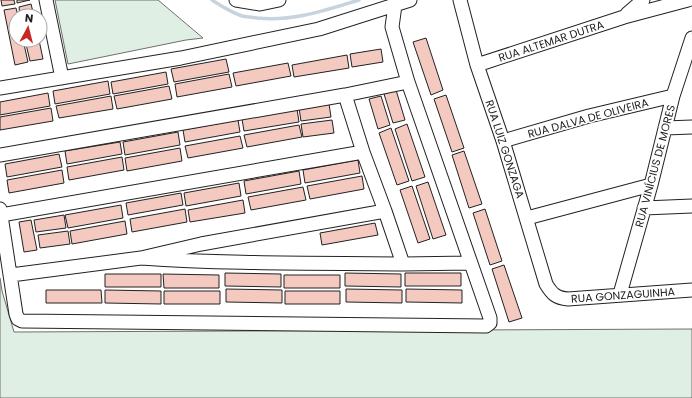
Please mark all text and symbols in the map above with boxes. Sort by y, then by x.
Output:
north arrow [8,8,48,48]
text: N [24,10,34,27]
street label: RUA ALTEMAR DUTRA [496,16,606,66]
street label: RUA DALVA DE OLIVEIRA [526,94,651,142]
street label: RUA LUIZ GONZAGA [482,98,529,201]
street label: RUA VINÍCIUS DE MORES [631,103,679,229]
street label: RUA GONZAGUINHA [570,283,676,307]

